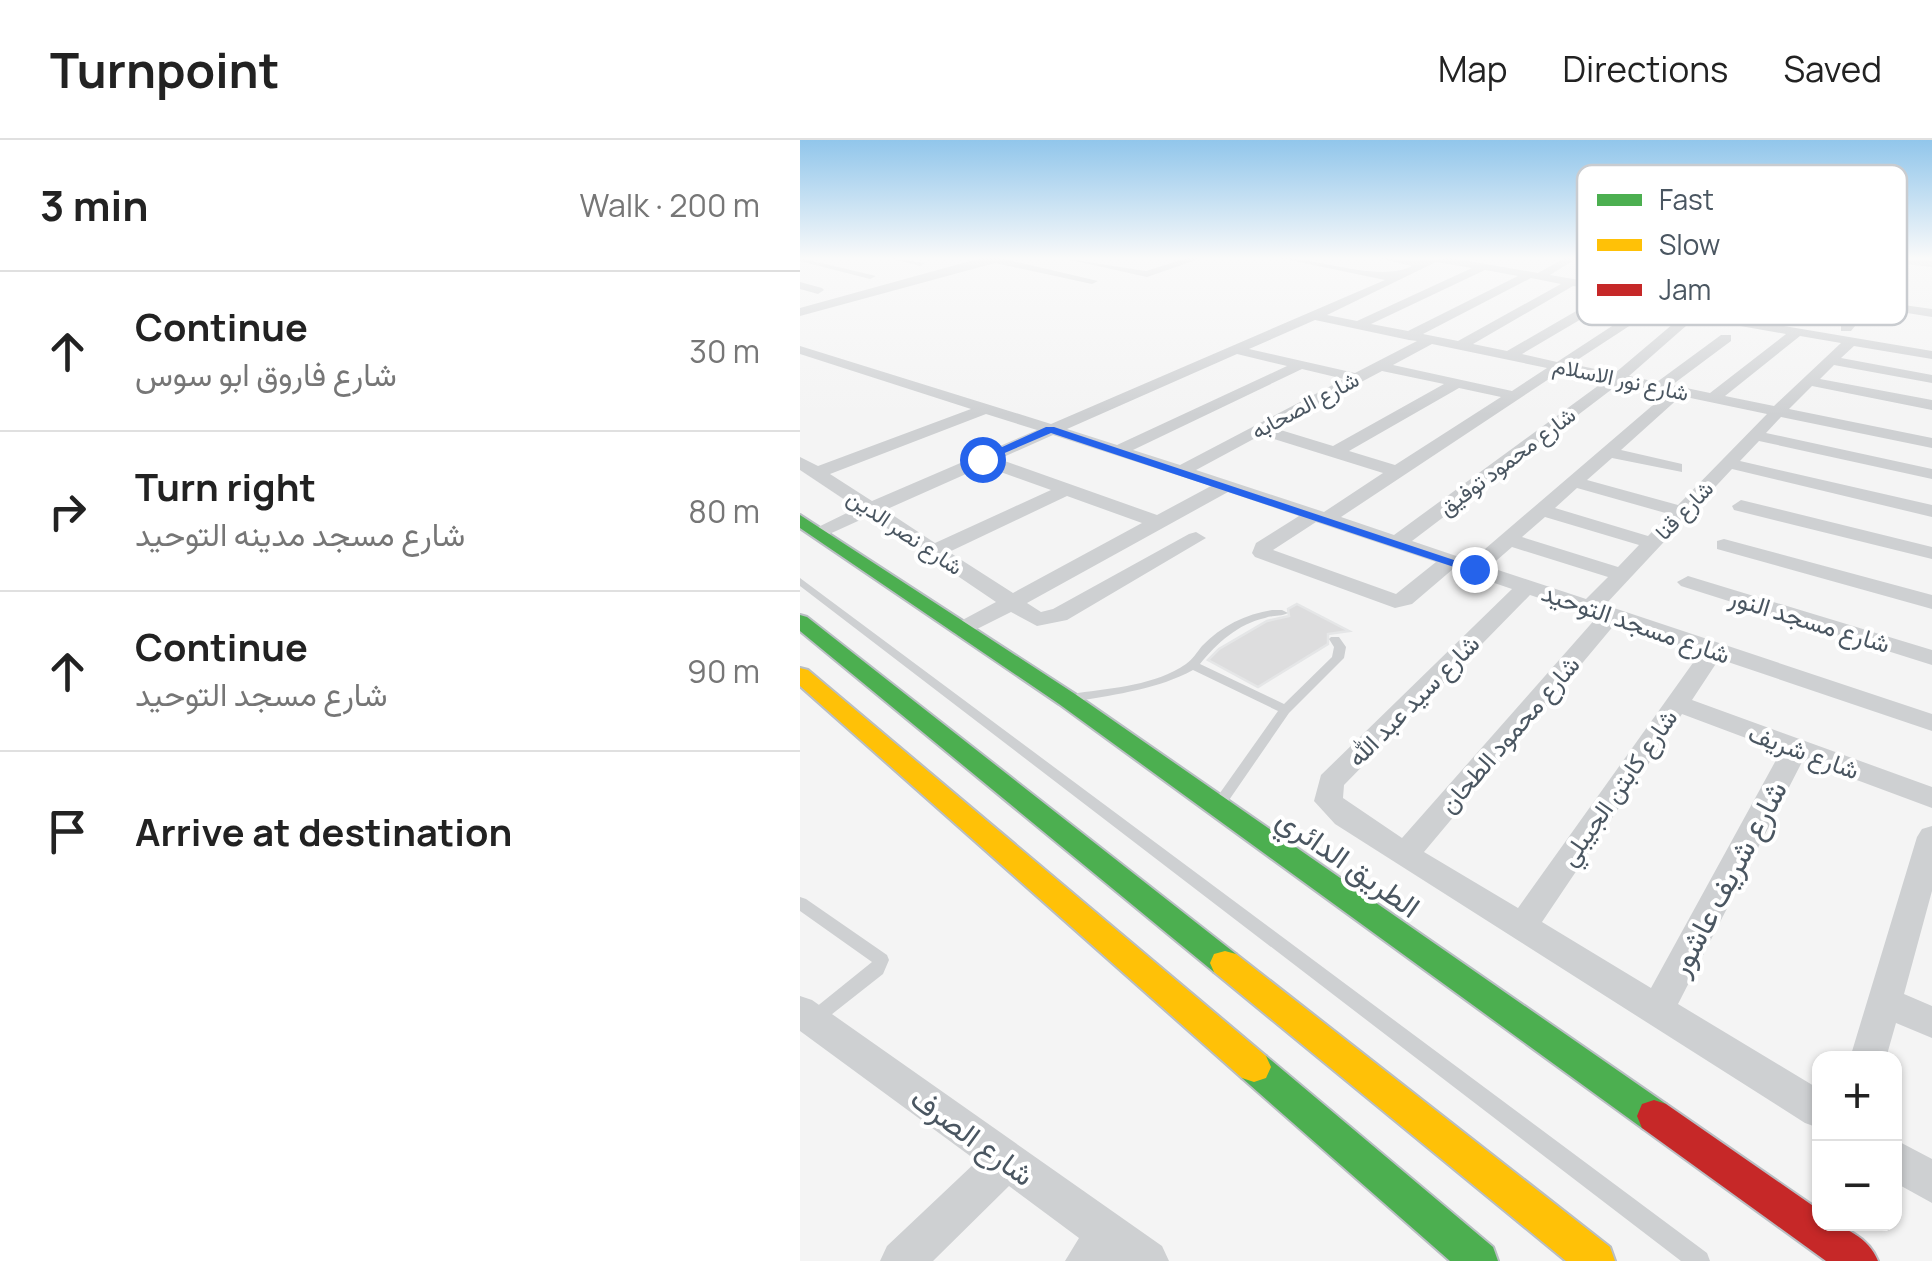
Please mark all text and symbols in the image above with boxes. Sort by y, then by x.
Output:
text: Turnpoint [50,37,279,102]
text: Map [1438,45,1508,93]
text: Directions [1563,45,1728,93]
text: Saved [1783,45,1882,93]
legend [1577,165,1907,325]
text: 3 min [40,176,149,234]
text: Fast [1659,180,1714,218]
text: Walk · 200 m [580,183,760,227]
text: Slow [1659,225,1720,263]
text: Jam [1659,270,1711,308]
text: Continue [135,300,308,352]
icon: ahead [40,324,95,379]
text: 30 m [689,329,760,373]
street label: شارع نور الاسلام [1550,350,1692,408]
text: شارع فاروق ابو سوس [135,352,397,396]
street label: شارع الصحابه [1246,364,1364,446]
street label: شارع محمود توفيق [1432,400,1582,522]
route start [960,437,1006,483]
text: Turn right [135,460,316,512]
street label: شارع قنا [1648,474,1720,546]
street label: شارع نصر الدين [841,482,969,582]
icon: right [40,484,95,539]
text: 80 m [688,489,760,533]
text: شارع مسجد مدينه التوحيد [135,512,465,556]
route end [1452,547,1498,593]
street label: شارع مسجد التوحيد [1537,574,1735,672]
street label: شارع مسجد النور [1724,579,1895,661]
text: Continue [135,620,308,672]
street label: شارع سيد عبد الله [1339,626,1487,774]
icon: ahead [40,644,95,699]
street label: شارع محمود الطحان [1431,648,1587,820]
text: 90 m [687,649,760,693]
text: شارع مسجد التوحيد [135,672,387,716]
street label: شارع كابتن الجيبلي [1551,702,1688,875]
street label: شارع شريف [1744,715,1864,787]
street label: شارع شريف عاشور [1658,773,1797,984]
street label: الطريق الدائري [1266,797,1429,931]
icon: arrive [40,804,95,859]
text: Arrive at destination [135,805,512,857]
map controls [1812,1051,1902,1231]
button: + [1812,1051,1902,1141]
street label: شارع الصرف [902,1077,1043,1196]
button: − [1812,1141,1902,1231]

